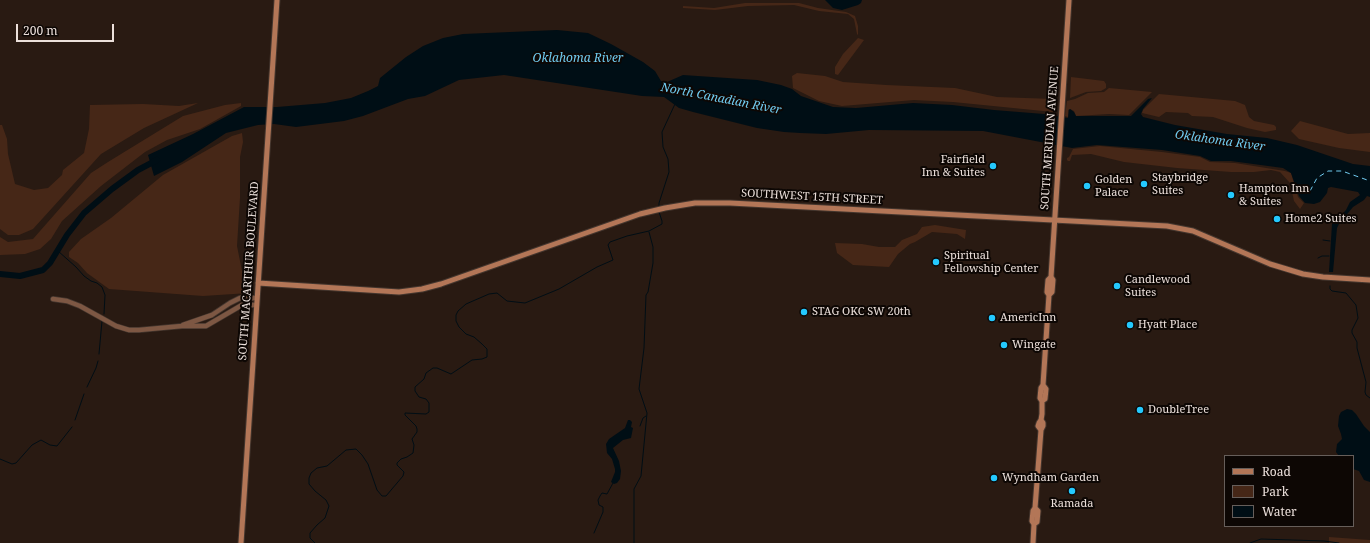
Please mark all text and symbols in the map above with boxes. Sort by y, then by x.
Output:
scale bar [18,16,116,42]
text: 200 m [23,22,58,39]
water label: Oklahoma River [533,52,623,66]
street label: SOUTH MERIDIAN AVENUE [1038,66,1062,210]
water label: North Canadian River [660,80,782,118]
water label: Oklahoma River [1174,128,1266,154]
place label: Fairfield Inn & Suites [922,153,985,179]
marker: Fairfield Inn & Suites [988,161,998,171]
place label: Staybridge Suites [1152,171,1208,197]
place label: Golden Palace [1095,173,1132,199]
marker: Staybridge Suites [1139,179,1149,189]
street label: SOUTH MACARTHUR BOULEVARD [236,181,262,361]
marker: Golden Palace [1082,181,1092,191]
place label: Hampton Inn & Suites [1239,182,1309,208]
street label: SOUTHWEST 15TH STREET [741,187,883,207]
marker: Hampton Inn & Suites [1226,190,1236,200]
place label: Home2 Suites [1285,212,1357,226]
marker: Home2 Suites [1272,214,1282,224]
place label: Spiritual Fellowship Center [944,249,1038,275]
marker: Spiritual Fellowship Center [931,257,941,267]
place label: Candlewood Suites [1125,273,1190,299]
marker: Candlewood Suites [1112,281,1122,291]
place label: STAG OKC SW 20th [812,305,911,319]
marker: STAG OKC SW 20th [799,307,809,317]
place label: AmericInn [1000,311,1056,325]
marker: AmericInn [987,313,997,323]
place label: Hyatt Place [1138,318,1197,332]
marker: Hyatt Place [1125,320,1135,330]
place label: Wingate [1012,338,1056,352]
marker: Wingate [999,340,1009,350]
place label: DoubleTree [1148,403,1209,417]
marker: DoubleTree [1135,405,1145,415]
legend [1224,455,1354,527]
text: Road [1262,463,1291,480]
place label: Wyndham Garden [1002,471,1099,485]
marker: Wyndham Garden [989,473,999,483]
text: Park [1262,483,1289,500]
marker: Ramada [1067,486,1077,496]
place label: Ramada [1051,497,1093,511]
text: Water [1262,503,1297,520]

